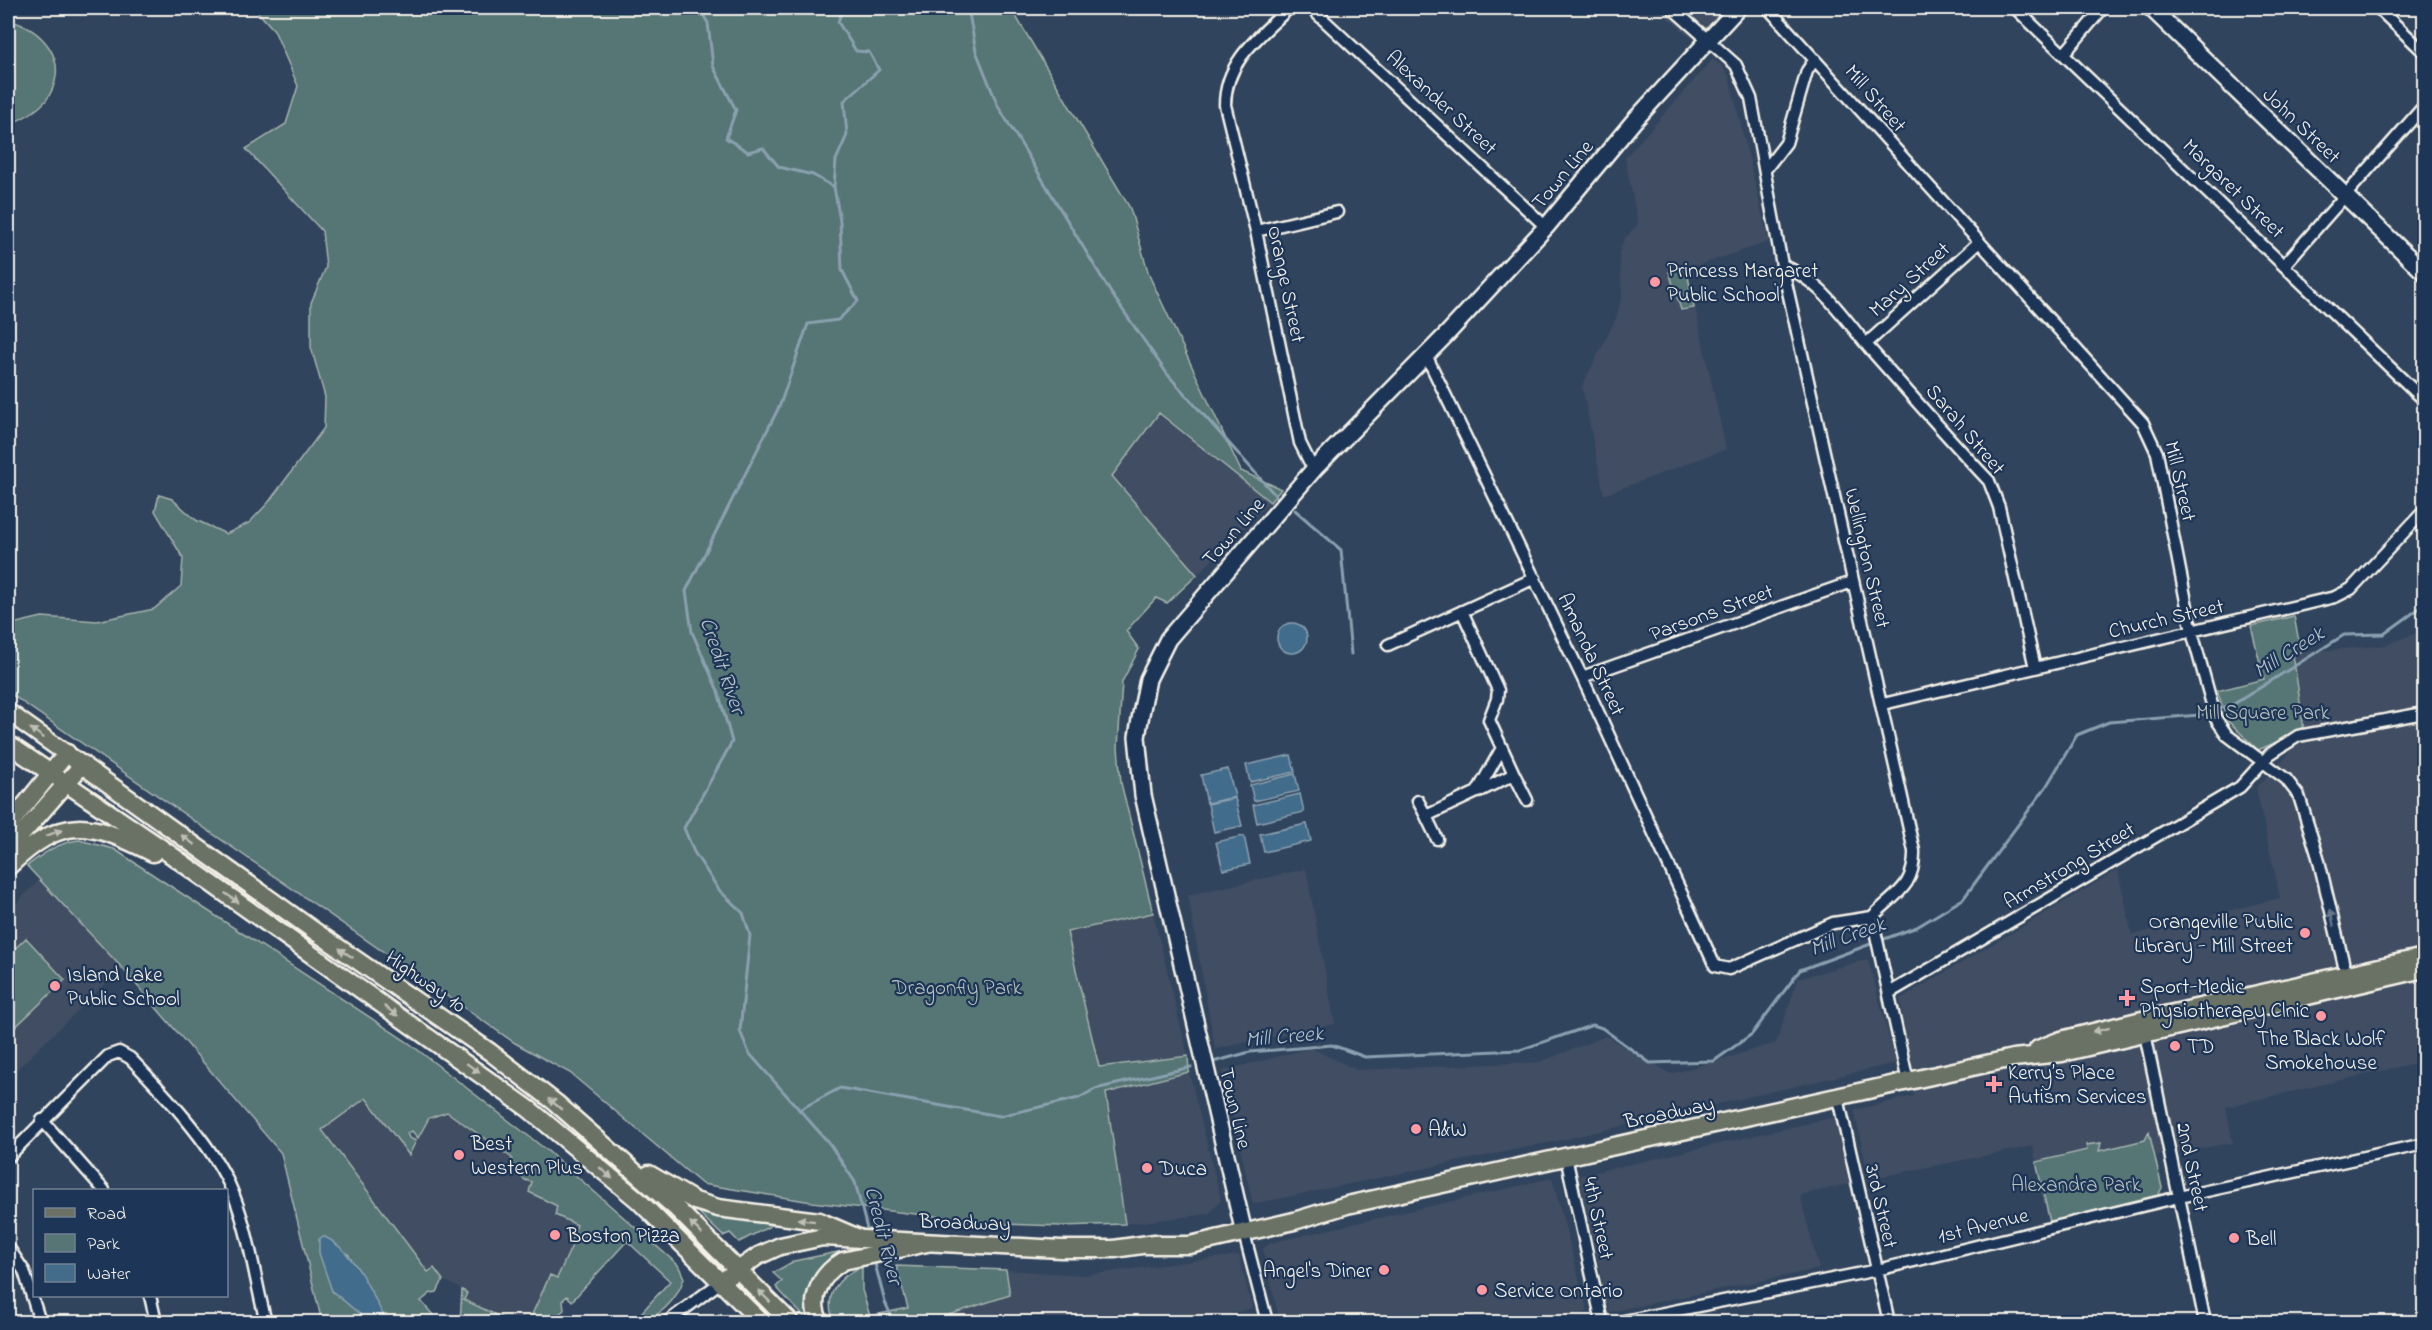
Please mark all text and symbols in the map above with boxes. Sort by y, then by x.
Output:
street label: Alexander Street [1378,44,1503,163]
street label: Mill Street [1836,59,1913,140]
street label: John Street [2255,81,2347,172]
street label: Town Line [1525,133,1602,217]
street label: Margaret Street [2173,133,2291,248]
street label: Orange Street [1256,223,1312,346]
street label: Mary Street [1863,236,1959,327]
place label: Princess Margaret Public School [1667,257,1818,311]
marker: Princess Margaret Public School [1648,275,1662,289]
street label: Sarah Street [1917,378,2012,482]
street label: Mill Street [2155,438,2203,525]
street label: Wellington Street [1833,485,1897,632]
street label: Town Line [1196,491,1273,573]
street label: Parsons Street [1646,578,1778,650]
street label: Amanda Street [1549,589,1632,721]
street label: Church Street [2106,592,2227,648]
water label: Credit River [690,614,754,721]
water label: Mill Creek [2248,618,2332,688]
park label: Mill Square Park [2196,699,2331,729]
one-way arrow [30,727,46,739]
street label: Armstrong Street [1998,816,2143,920]
one-way arrow [46,828,64,838]
one-way arrow [180,834,196,846]
one-way arrow [224,892,240,903]
place label: Orangeville Public Library - Mill Street [2134,908,2294,964]
water label: Mill Creek [1806,909,1892,966]
one-way arrow [2326,909,2336,927]
marker: Orangeville Public Library - Mill Street [2298,926,2312,940]
street label: Highway 10 [377,944,471,1023]
one-way arrow [339,947,355,959]
place label: Island Lake Public School [67,961,180,1015]
place label: Sport-Medic Physiotherapy Clnic [2140,973,2310,1029]
park label: Dragonfly Park [891,974,1023,1006]
marker: Island Lake Public School [48,979,62,993]
marker: Sport-Medic Physiotherapy Clnic [2118,989,2136,1007]
one-way arrow [382,1005,398,1017]
marker: The Black Wolf Smokehouse [2314,1009,2328,1023]
water label: Mill Creek [1244,1019,1326,1057]
place label: The Black Wolf Smokehouse [2257,1025,2385,1079]
one-way arrow [2092,1026,2110,1036]
place label: TD [2187,1033,2214,1063]
marker: TD [2168,1039,2182,1053]
place label: Kerry’s Place Autism Services [2008,1059,2147,1113]
one-way arrow [465,1062,481,1074]
street label: Town Line [1210,1065,1258,1153]
marker: Kerry’s Place Autism Services [1985,1075,2003,1093]
street label: Broadway [1621,1090,1718,1140]
one-way arrow [548,1098,563,1110]
place label: A&W [1428,1116,1467,1146]
street label: 2nd Street [2167,1120,2215,1215]
marker: A&W [1409,1122,1423,1136]
place label: Best Western Plus [470,1130,583,1184]
marker: Best Western Plus [452,1148,466,1162]
place label: Duca [1158,1155,1207,1185]
marker: Duca [1140,1161,1154,1175]
street label: 3rd Street [1856,1162,1904,1251]
one-way arrow [599,1166,614,1179]
park label: Alexandra Park [2011,1171,2142,1201]
street label: 4th Street [1574,1174,1620,1263]
water label: Credit River [854,1183,910,1291]
legend [33,1189,228,1297]
street label: 1st Avenue [1935,1201,2033,1253]
text: Road [87,1202,126,1228]
street label: Broadway [918,1207,1011,1243]
one-way arrow [796,1215,815,1224]
one-way arrow [689,1221,703,1235]
place label: Boston Pizza [566,1222,680,1252]
place label: Bell [2245,1225,2277,1255]
marker: Boston Pizza [548,1228,562,1242]
marker: Bell [2227,1231,2241,1245]
text: Park [87,1232,120,1258]
place label: Angel's Diner [1263,1257,1372,1289]
text: Water [87,1262,131,1288]
marker: Angel's Diner [1377,1263,1391,1277]
place label: Service Ontario [1494,1277,1623,1307]
marker: Service Ontario [1475,1283,1489,1297]
one-way arrow [758,1289,772,1303]

